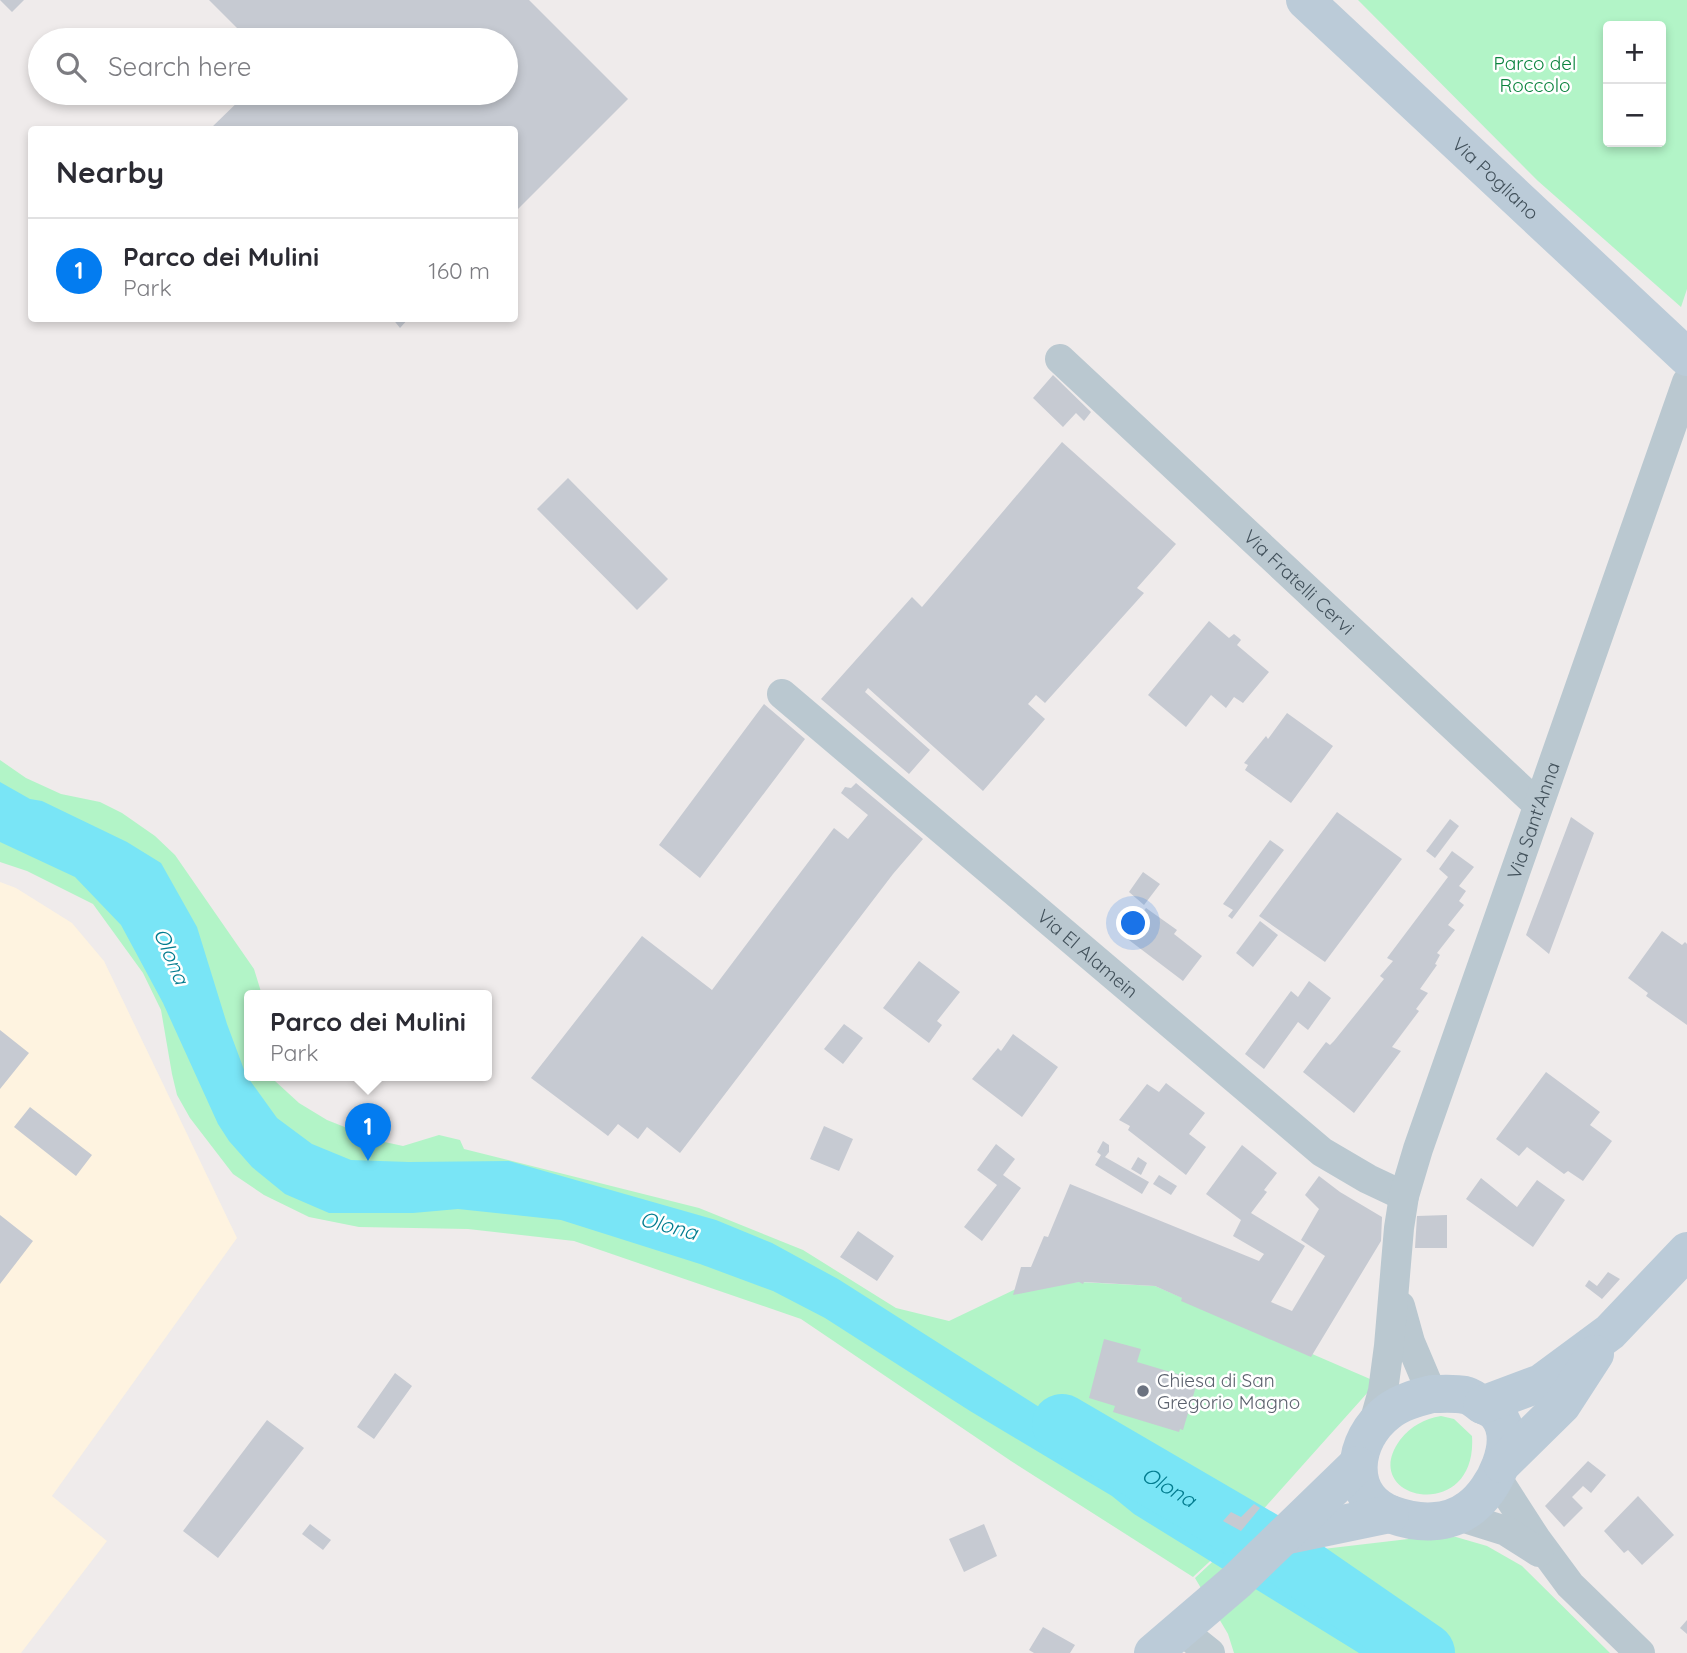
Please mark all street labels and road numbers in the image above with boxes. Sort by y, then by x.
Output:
street label: Via Pogliano [1447,132,1544,225]
street label: Via Fratelli Cervi [1239,524,1360,640]
street label: Via Sant'Anna [1502,759,1565,882]
street label: Via El Alamein [1032,904,1143,1003]

